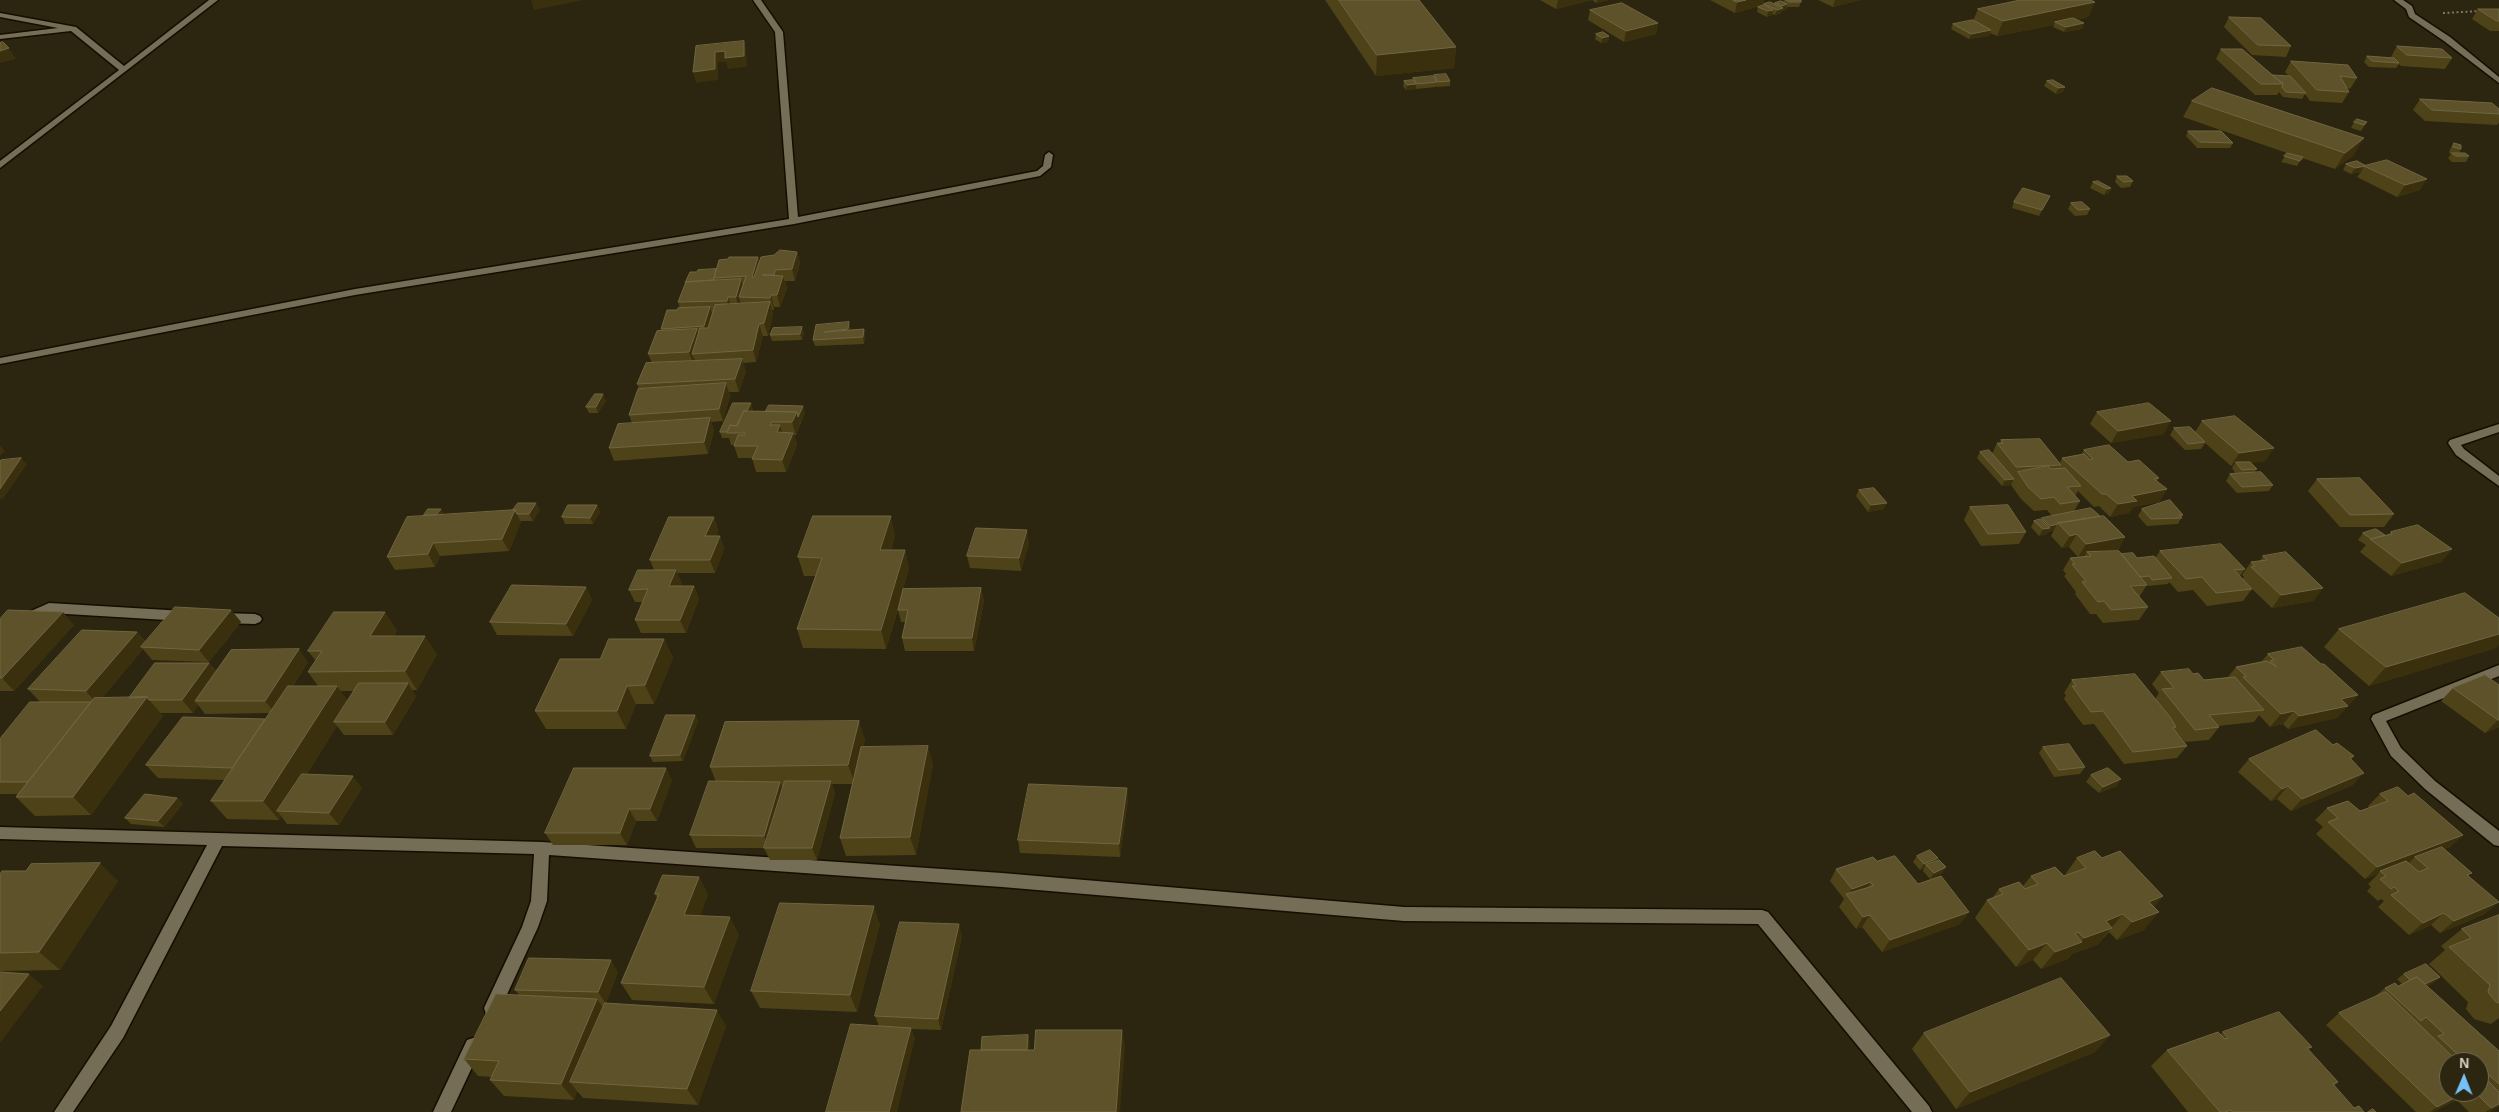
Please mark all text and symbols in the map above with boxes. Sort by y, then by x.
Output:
north arrow [2439,1052,2489,1102]
text: N [2459,1055,2469,1071]

